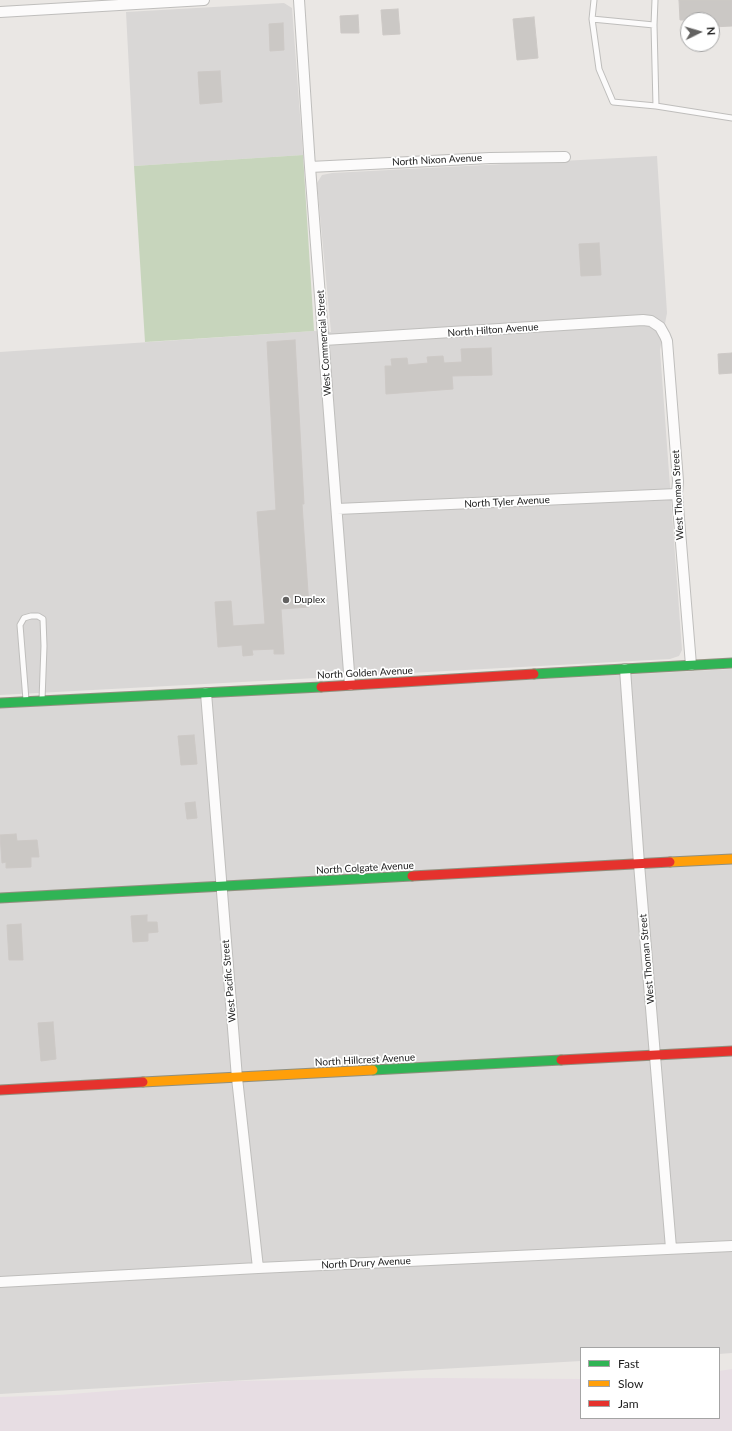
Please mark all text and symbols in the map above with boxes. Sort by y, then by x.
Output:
north arrow [680,12,720,52]
text: N [705,26,718,36]
street label: North Nixon Avenue [392,152,482,168]
street label: West Commercial Street [314,290,334,396]
street label: North Hilton Avenue [447,321,539,339]
street label: West Thoman Street [670,450,686,540]
street label: North Tyler Avenue [464,494,550,510]
place label: Duplex [294,594,325,606]
marker: Duplex [281,595,291,605]
street label: North Golden Avenue [317,664,413,682]
street label: North Colgate Avenue [316,859,414,877]
street label: West Thoman Street [637,914,657,1004]
street label: West Pacific Street [219,939,239,1023]
street label: North Hillcrest Avenue [315,1051,415,1069]
street label: North Drury Avenue [321,1255,411,1271]
legend [580,1347,720,1419]
text: Fast [618,1356,639,1371]
text: Slow [618,1376,643,1391]
text: Jam [618,1396,639,1411]

